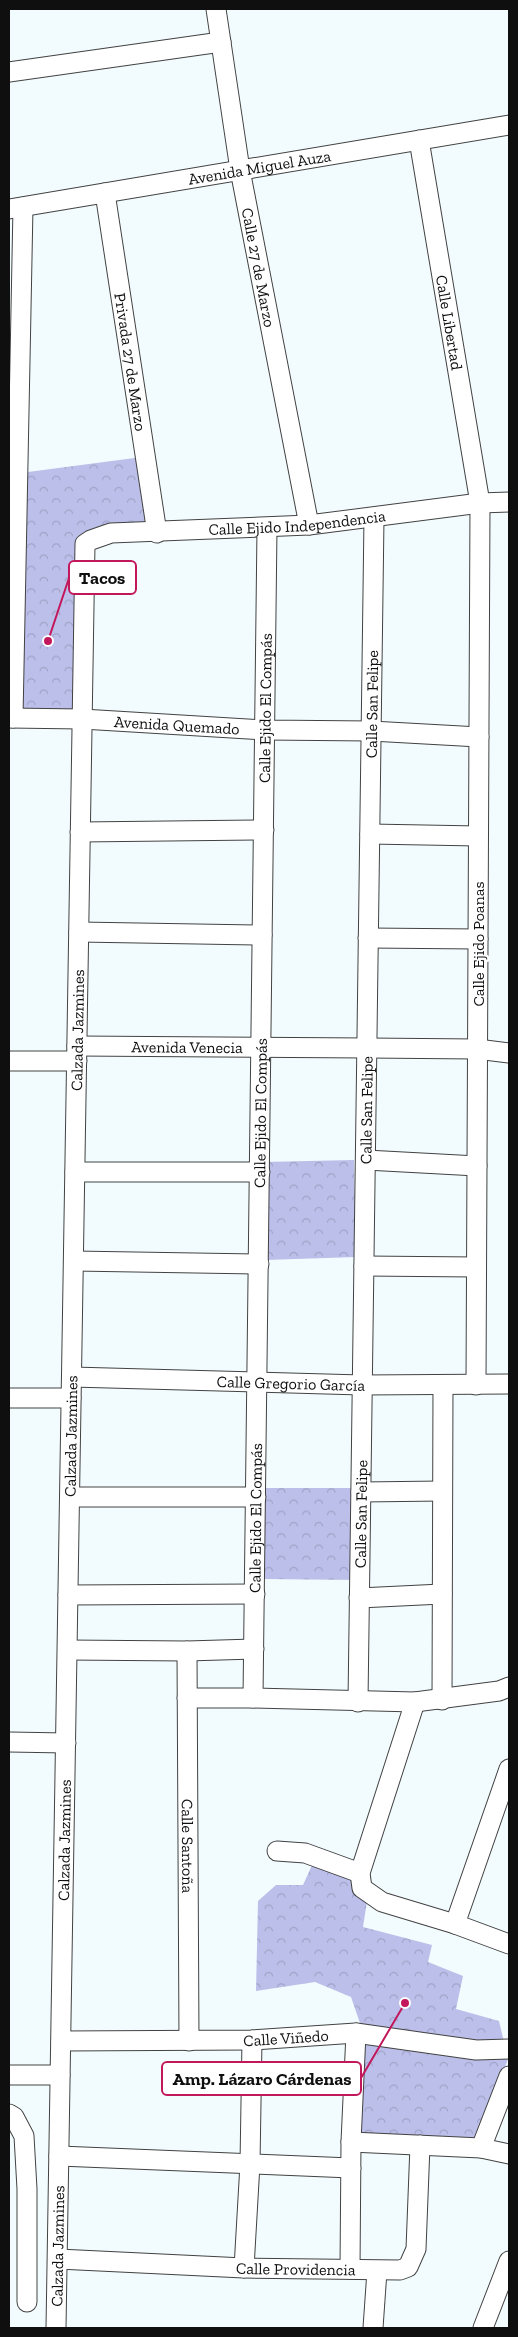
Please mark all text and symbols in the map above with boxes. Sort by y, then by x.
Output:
street label: Avenida Miguel Auza [187,146,333,189]
street label: Calle 27 de Marzo [238,206,279,329]
street label: Calle Libertad [432,273,467,372]
street label: Privada 27 de Marzo [110,292,150,433]
street label: Calle Ejido Independencia [208,506,387,539]
callout: Tacos [69,561,136,594]
text: Tacos [79,567,125,589]
street label: Calle Ejido El Compás [255,633,276,783]
street label: Calle San Felipe [362,650,382,758]
street label: Avenida Quemado [113,712,240,738]
street label: Calle Ejido Poanas [469,882,488,1006]
street label: Calzada Jazmines [67,969,88,1091]
street label: Avenida Venecia [131,1037,243,1057]
street label: Calle Ejido El Compás [250,1038,271,1188]
street label: Calle San Felipe [356,1056,377,1164]
street label: Calle Gregorio García [216,1372,366,1395]
street label: Calzada Jazmines [61,1375,81,1497]
street label: Calle Ejido El Compás [245,1443,266,1593]
street label: Calle San Felipe [351,1460,371,1568]
street label: Calzada Jazmines [54,1779,75,1901]
street label: Calle Santoña [178,1799,197,1893]
street label: Calle Viñedo [243,2026,329,2050]
callout: Amp. Lázaro Cárdenas [162,2062,361,2095]
text: Amp. Lázaro Cárdenas [172,2068,352,2090]
street label: Calzada Jazmines [47,2185,68,2307]
street label: Calle Providencia [236,2259,356,2279]

